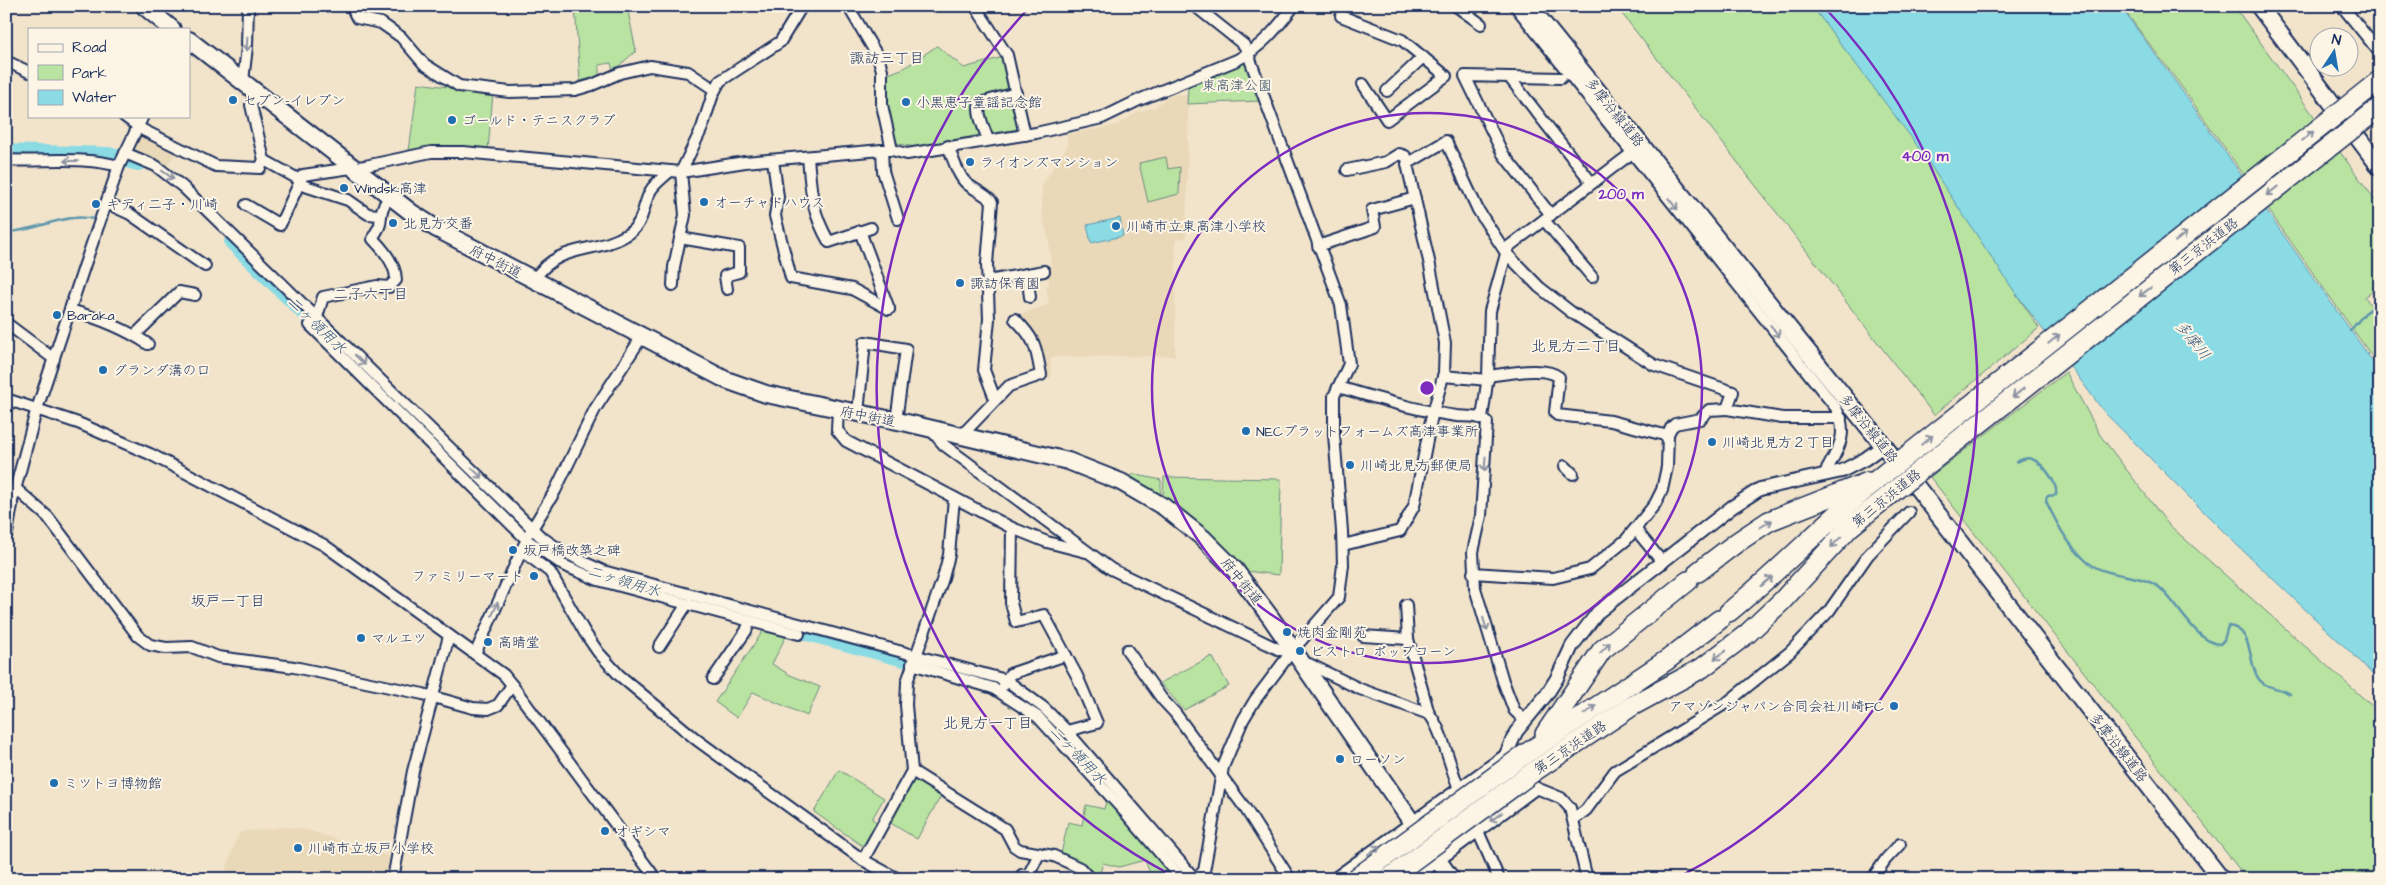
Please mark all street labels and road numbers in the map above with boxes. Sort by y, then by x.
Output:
street label: 多摩沿線道路 [1580,74,1648,152]
street label: 第三京浜道路 [2164,213,2243,281]
street label: 府中街道 [466,240,525,284]
street label: 多摩沿線道路 [1834,390,1902,468]
street label: 府中街道 [838,402,897,432]
street label: 第三京浜道路 [1848,465,1926,533]
street label: 府中街道 [1216,554,1267,610]
street label: 多摩沿線道路 [2084,708,2152,787]
street label: 第三京浜道路 [1530,716,1611,780]

